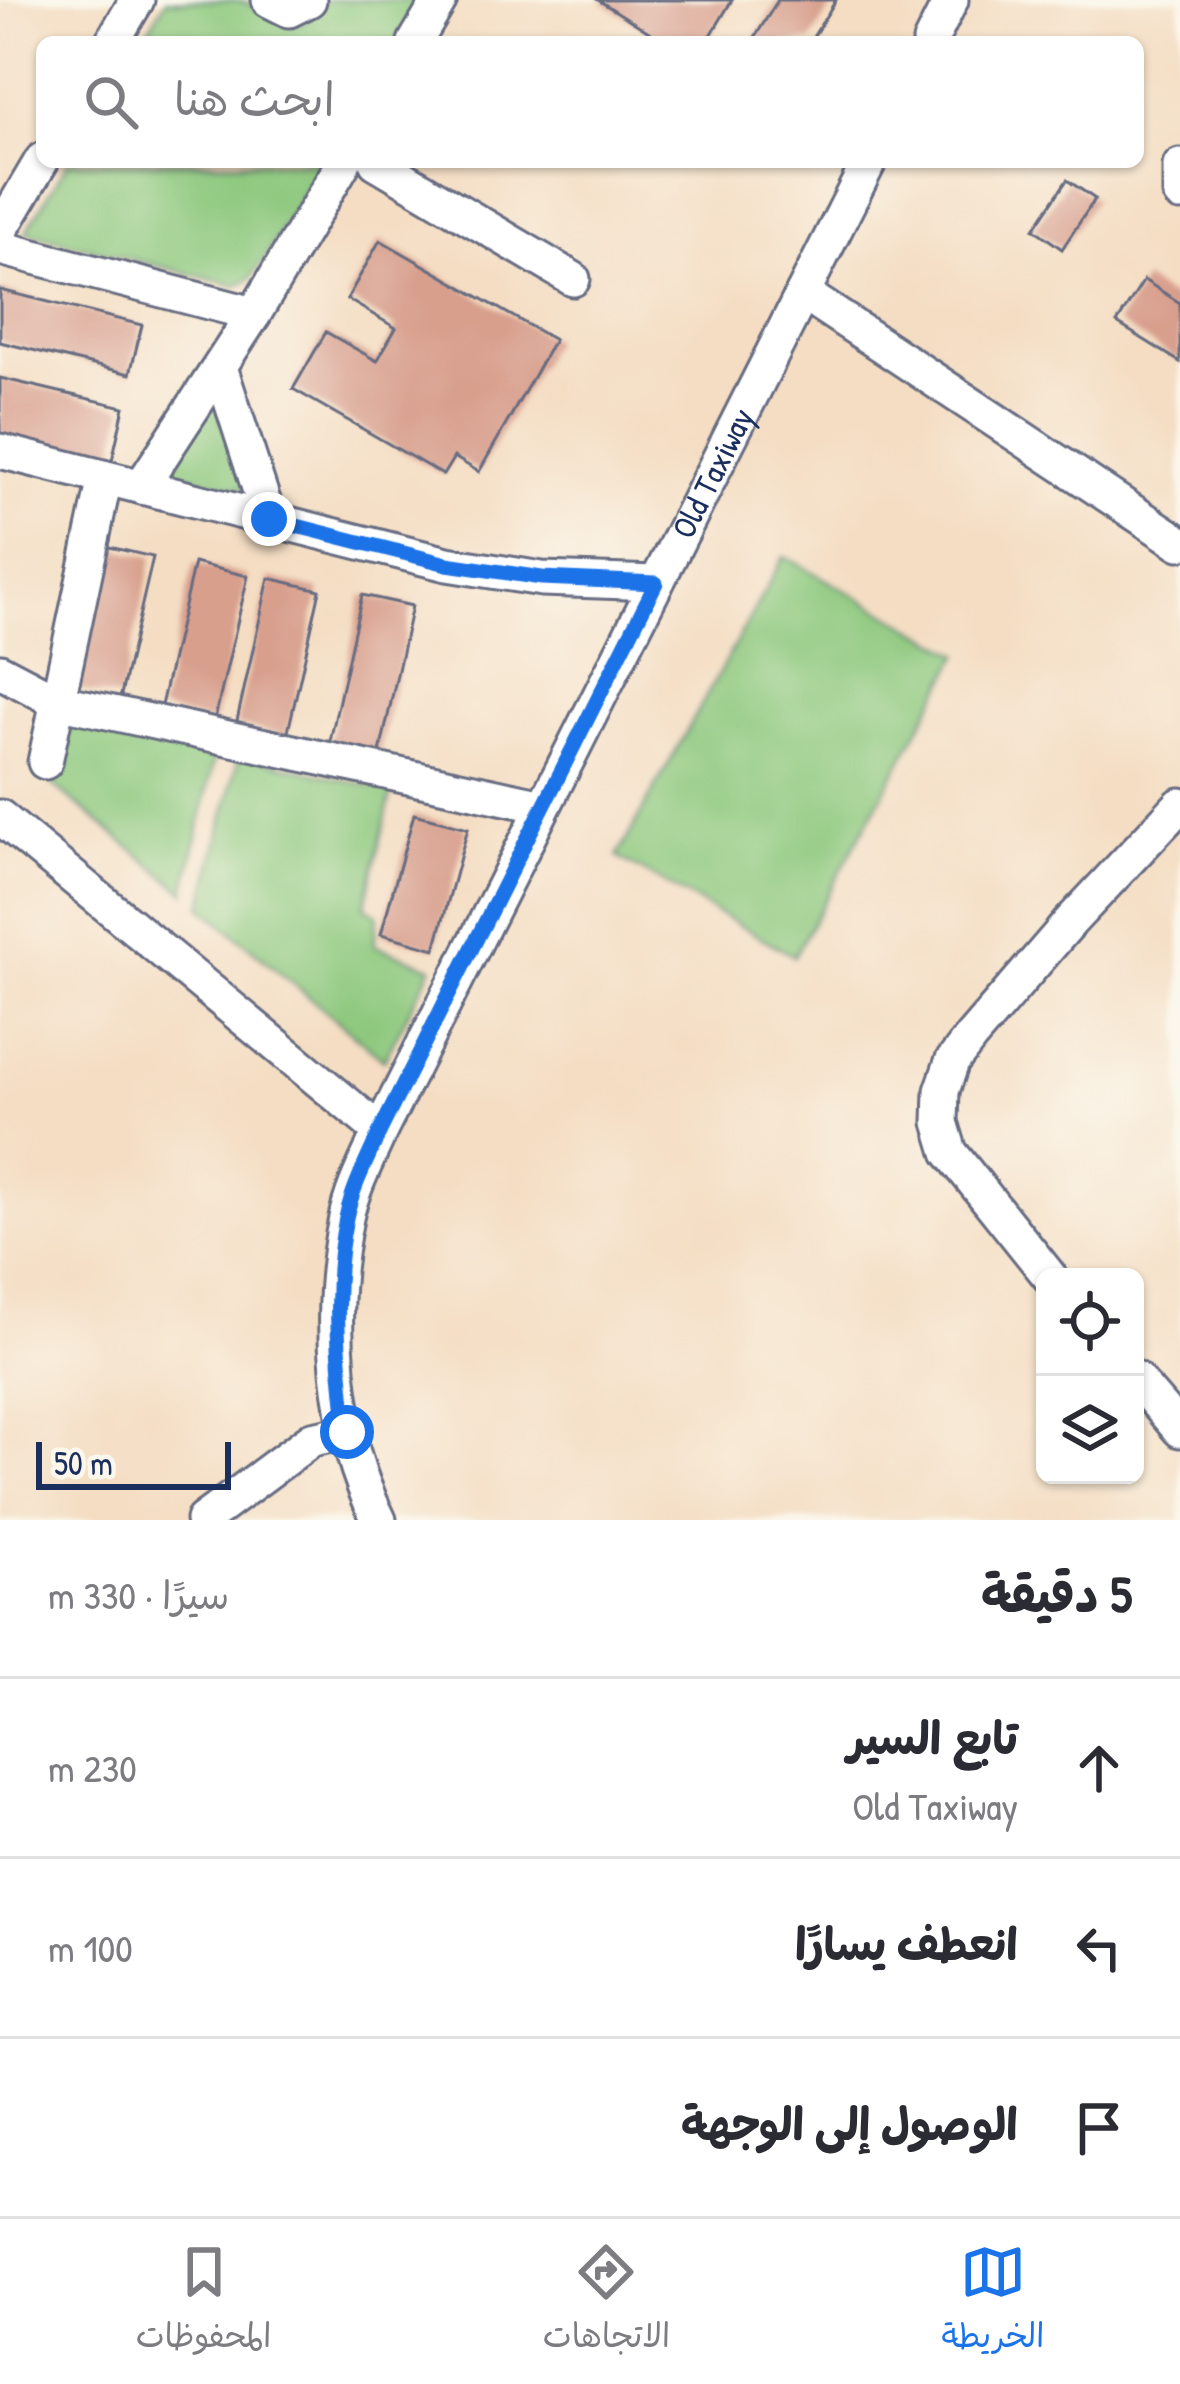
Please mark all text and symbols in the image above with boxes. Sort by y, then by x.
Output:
search box [36,36,1144,168]
text: ابحث هنا [174,68,335,129]
icon: search [78,69,144,135]
street label: Old Taxiway [661,400,764,545]
route end [242,492,296,546]
map controls [1036,1268,1144,1484]
button: locate [1036,1268,1144,1376]
button: layers [1036,1376,1144,1484]
route start [320,1405,374,1459]
scale bar [36,1436,231,1489]
text: 50 m [54,1441,113,1485]
text: 5 دقيقة [981,1559,1132,1628]
text: سيرًا · 330 m [48,1568,230,1621]
text: تابع السير [847,1707,1018,1768]
icon: ahead [1066,1735,1132,1801]
text: 230 m [48,1741,137,1794]
text: Old Taxiway [852,1779,1018,1832]
text: انعطف يسارًا [795,1913,1018,1974]
icon: left [1066,1915,1132,1981]
text: 100 m [48,1921,133,1974]
text: الوصول إلى الوجهة [681,2093,1018,2154]
icon: arrive [1066,2095,1132,2161]
tab: المحفوظات [136,2239,272,2365]
tab: الاتجاهات [543,2239,670,2365]
tab: الخريطة [941,2239,1044,2365]

